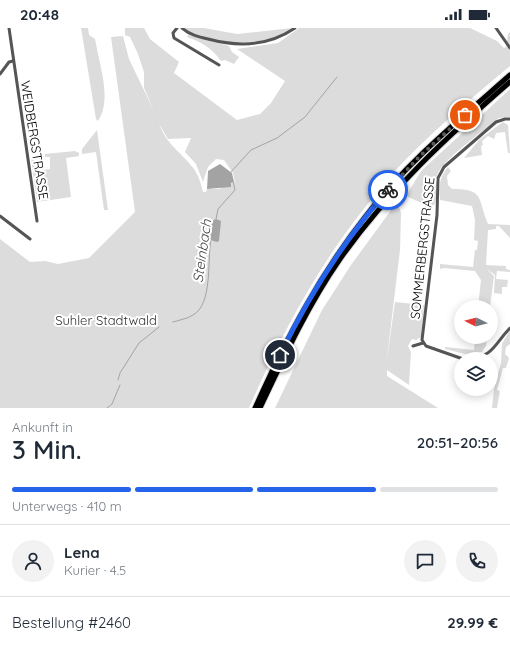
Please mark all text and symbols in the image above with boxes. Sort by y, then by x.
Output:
text: 20:48 [20,5,59,24]
street label: WEIDBERGSTRASSE [18,79,52,201]
pin [448,98,482,132]
icon: bag [454,104,476,126]
courier [368,170,408,210]
street label: SOMMERBERGSTRASSE [407,176,437,320]
icon: bike [377,179,399,201]
water label: Steinbach [189,217,215,284]
north arrow [454,300,498,344]
map controls [454,300,498,396]
park label: Suhler Stadtwald [55,312,157,328]
pin [263,338,297,372]
icon: home [269,344,291,366]
button: layers [454,352,498,396]
text: Ankunft in [12,419,73,435]
text: 3 Min. [12,433,82,466]
text: 20:51–20:56 [417,433,498,452]
text: Unterwegs · 410 m [12,498,122,514]
button: person [12,540,54,582]
button: chat [404,540,446,582]
button: phone [456,540,498,582]
text: Lena [64,543,100,562]
text: Kurier · 4.5 [64,562,126,578]
text: Bestellung #2460 [12,613,131,632]
text: 29.99 € [447,613,498,632]

